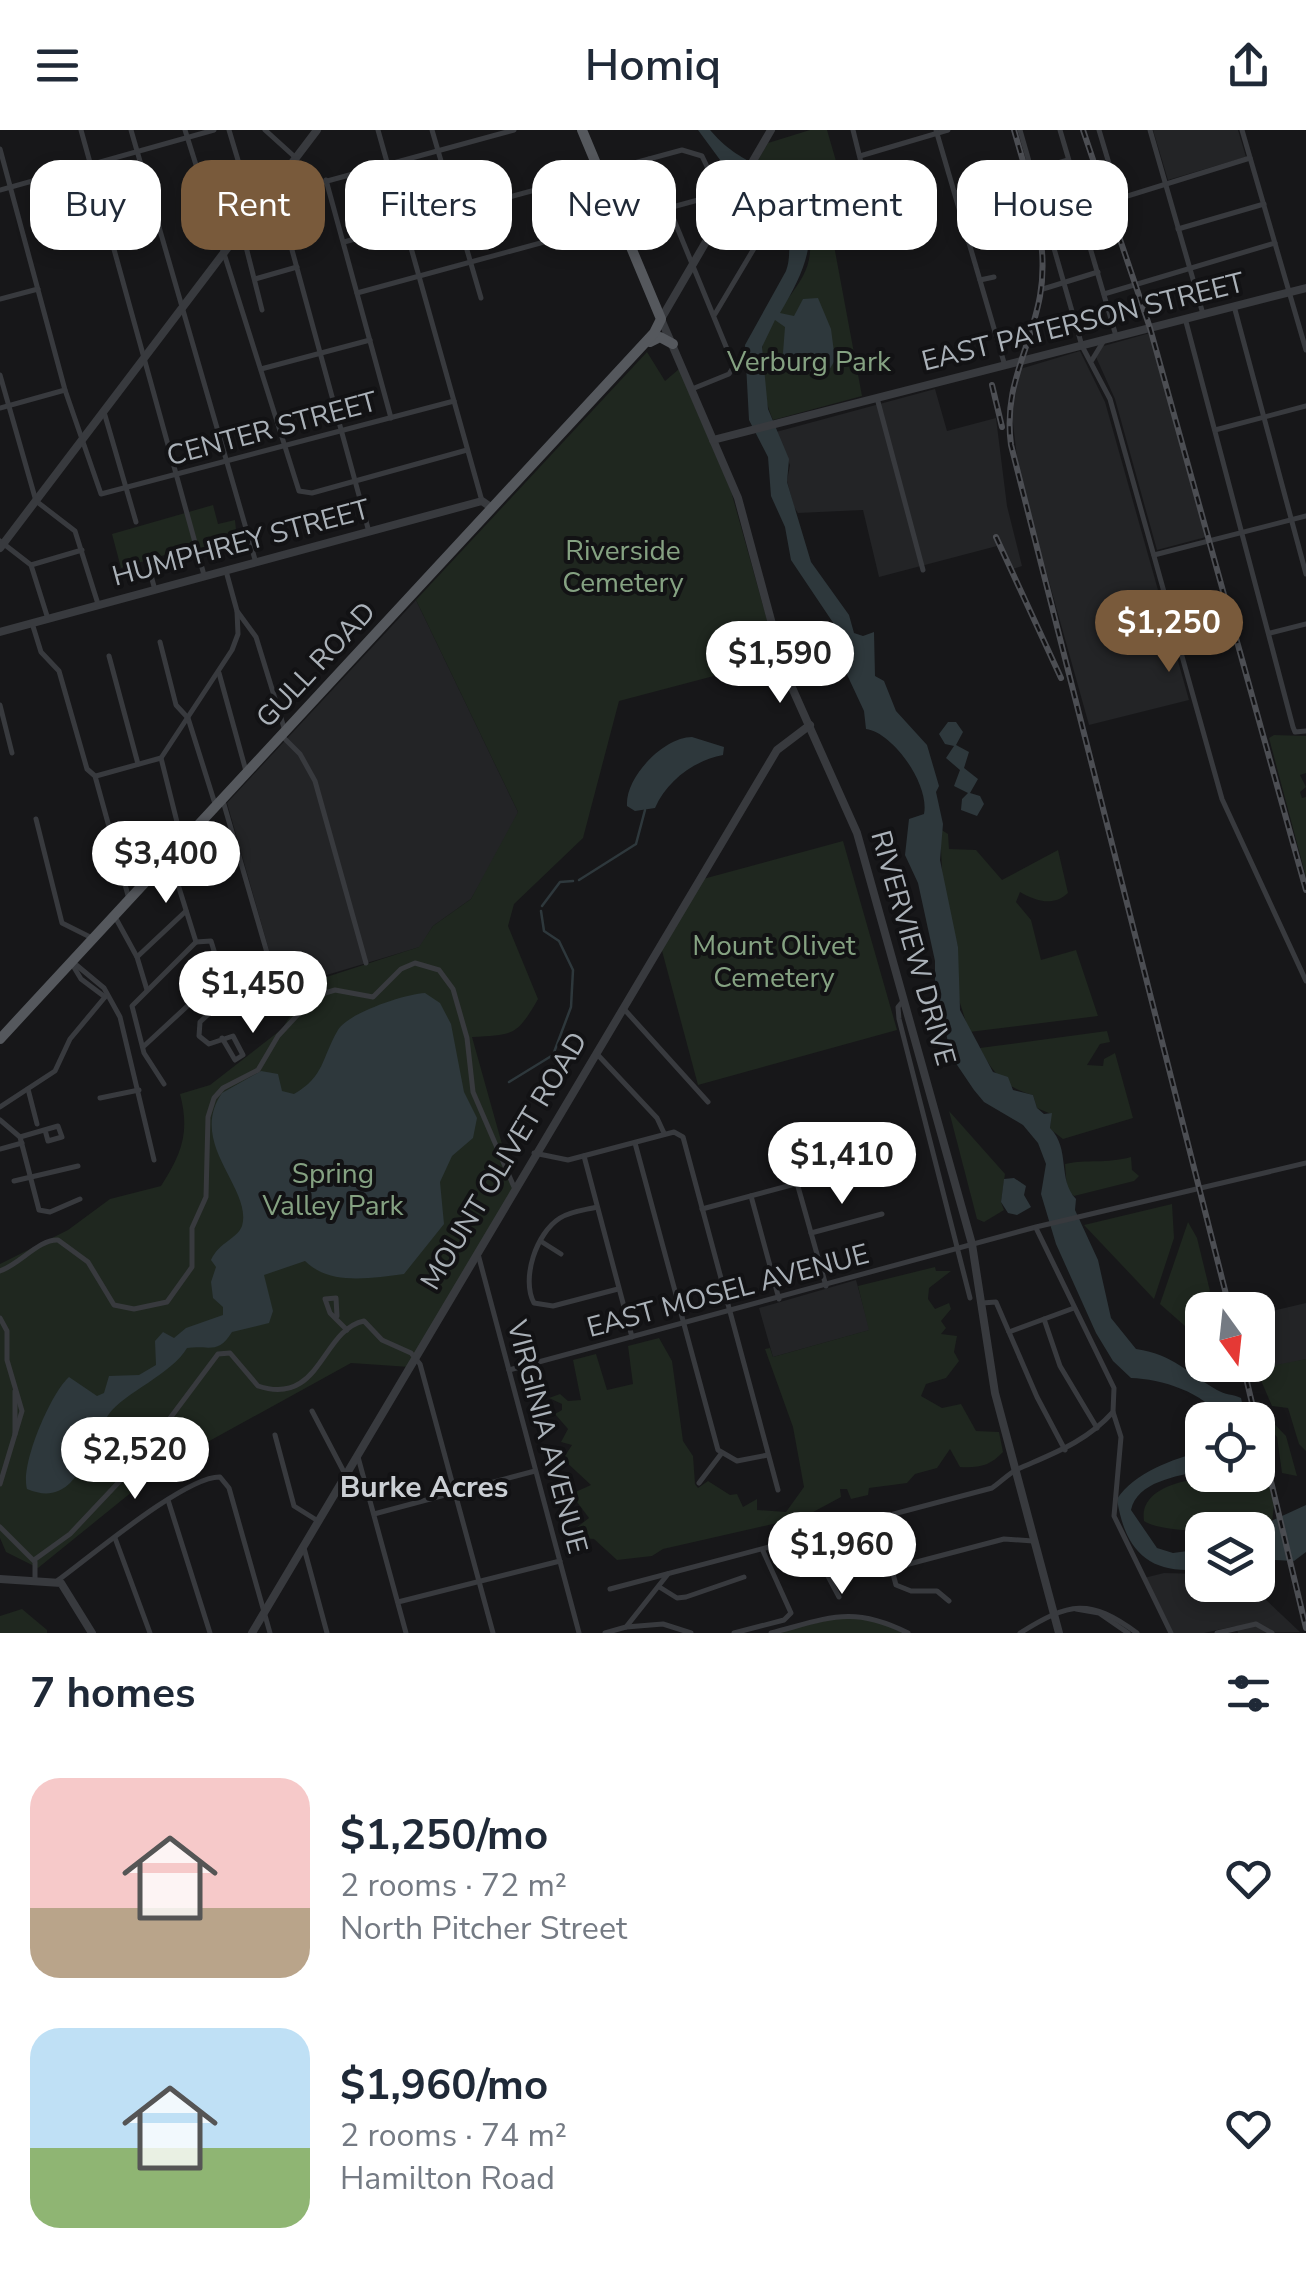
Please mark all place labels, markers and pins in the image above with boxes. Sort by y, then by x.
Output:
pin: $1,250 [1088,590,1250,675]
pin: $1,590 [699,621,861,706]
pin: $3,400 [85,821,247,906]
pin: $1,450 [172,951,334,1036]
pin: $1,410 [761,1122,923,1207]
pin: $2,520 [54,1417,216,1502]
pin: $1,960 [761,1512,923,1597]

